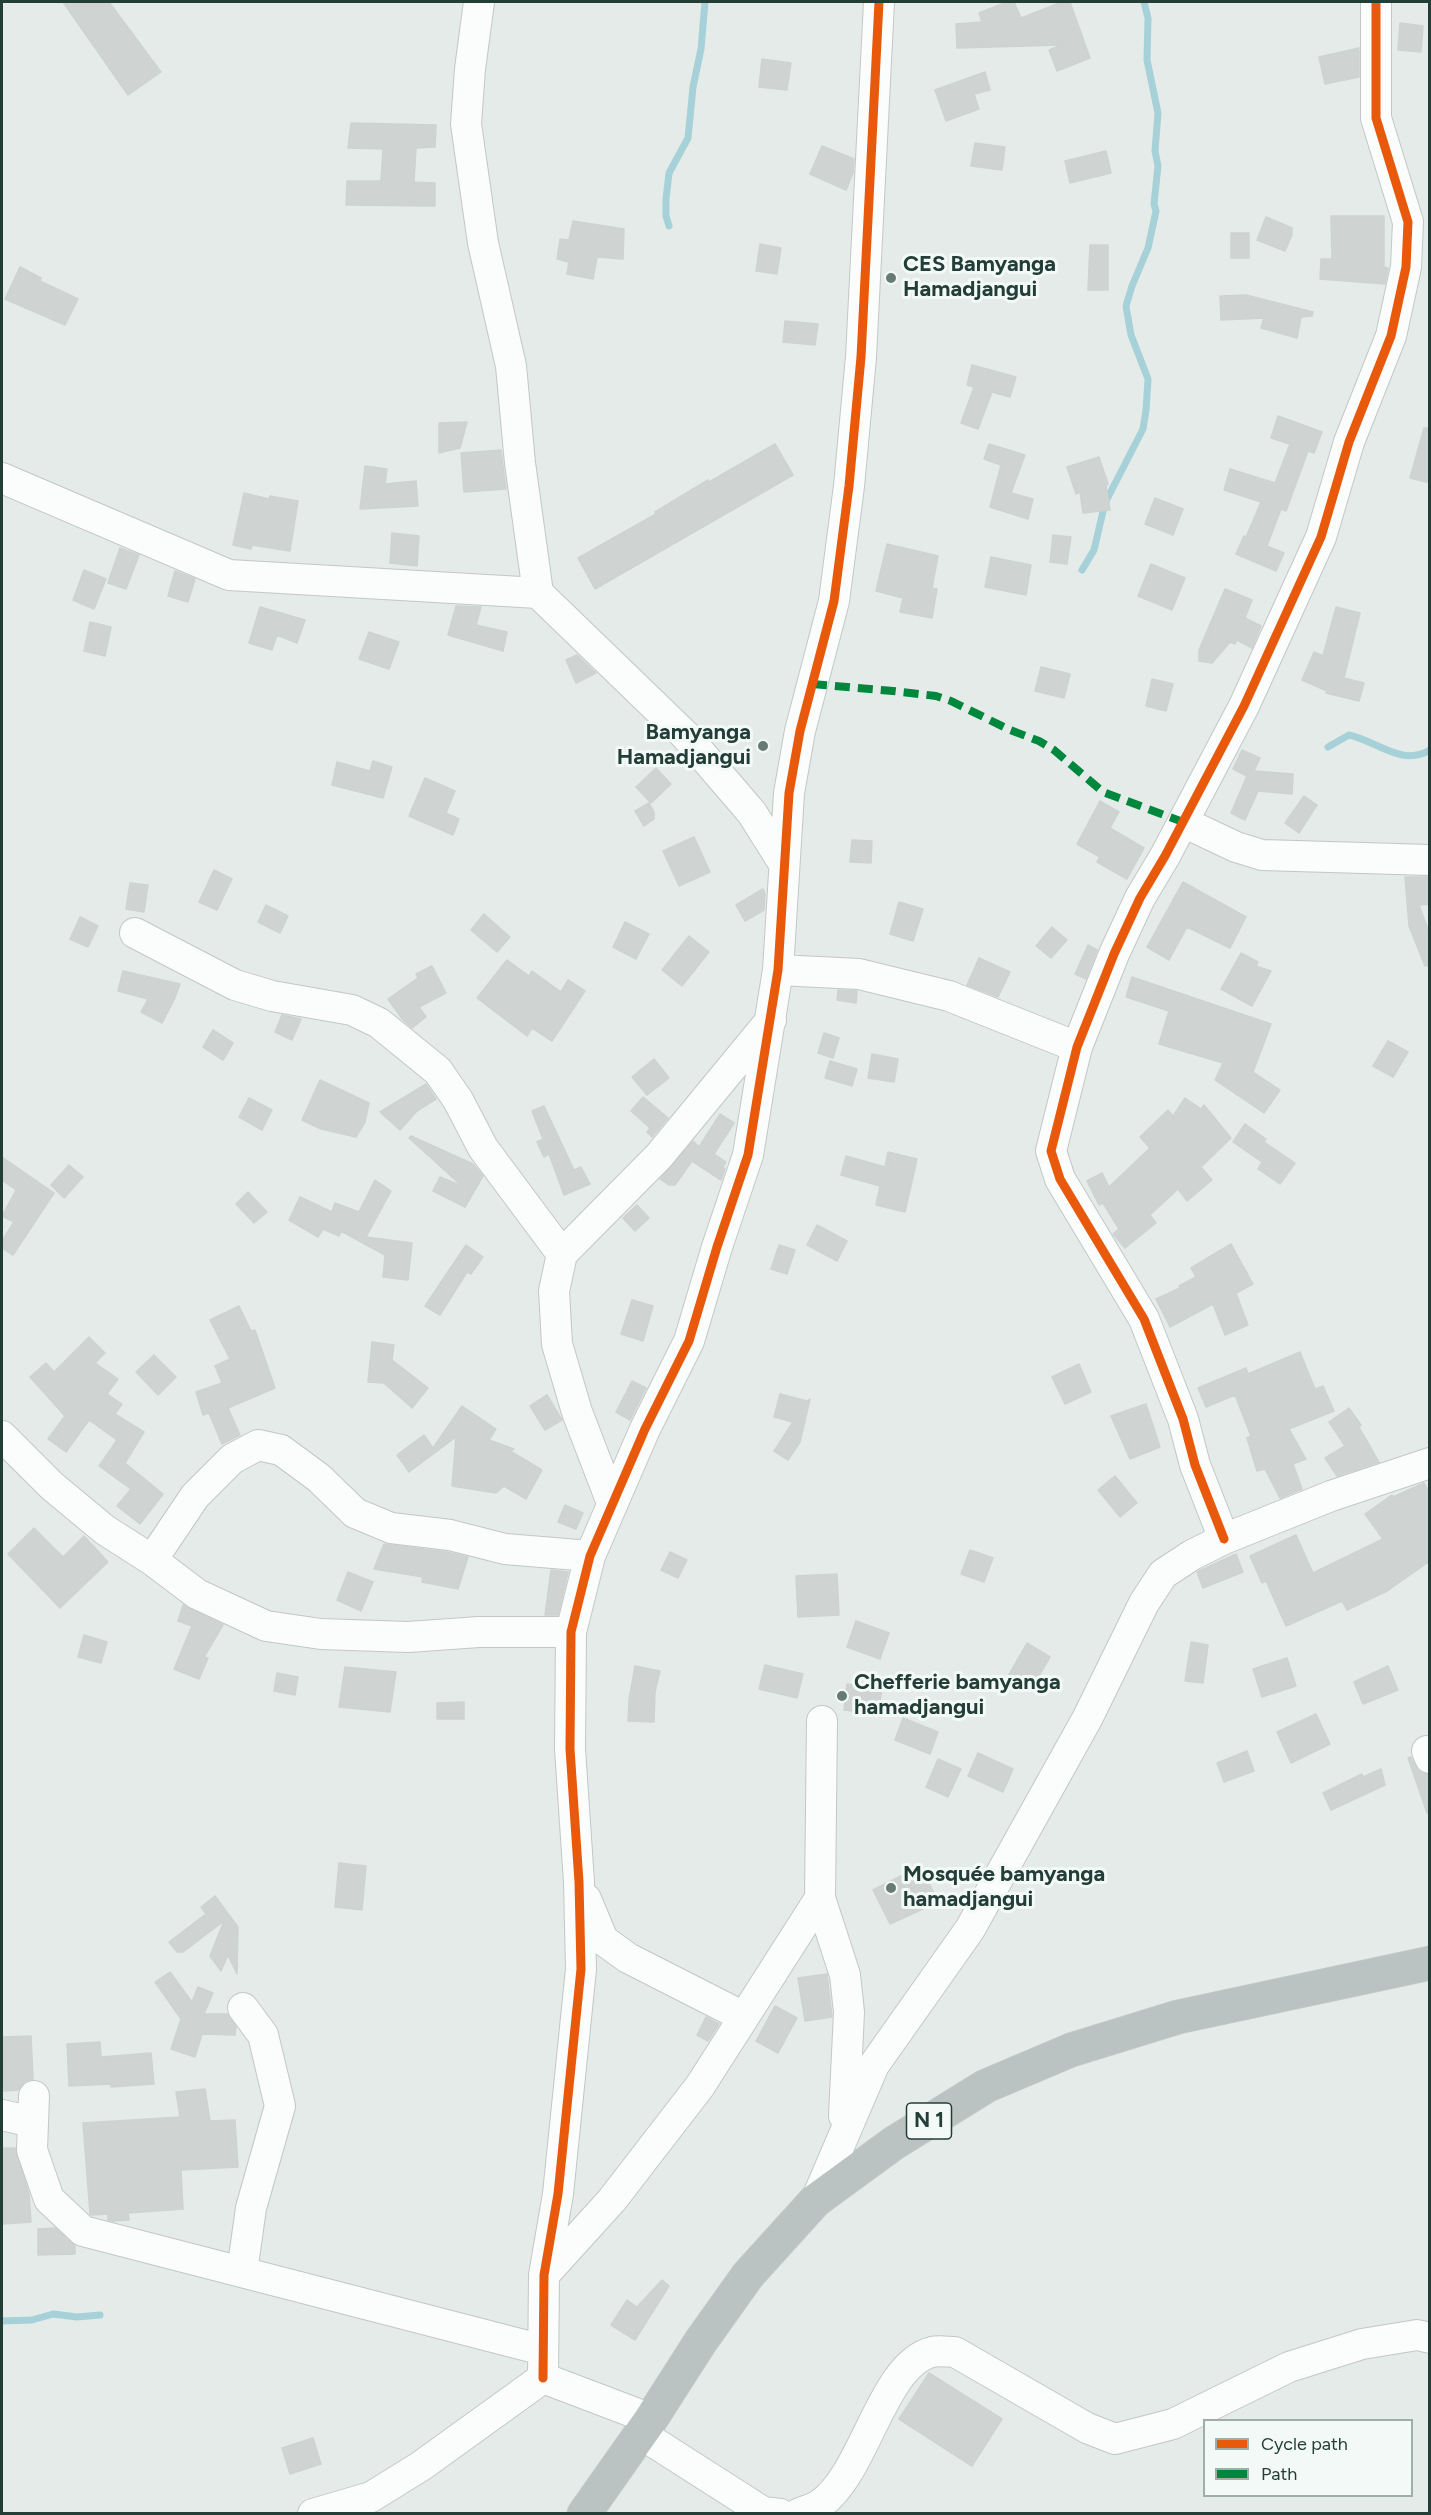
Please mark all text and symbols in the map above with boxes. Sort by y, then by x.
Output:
place label: CES Bamyanga Hamadjangui [903,252,1056,304]
marker: CES Bamyanga Hamadjangui [884,271,898,285]
place label: Bamyanga Hamadjangui [617,720,751,772]
marker: Bamyanga Hamadjangui [756,739,770,753]
place label: Chefferie bamyanga hamadjangui [854,1670,1061,1722]
marker: Chefferie bamyanga hamadjangui [835,1689,849,1703]
place label: Mosquée bamyanga hamadjangui [903,1862,1105,1914]
marker: Mosquée bamyanga hamadjangui [884,1881,898,1895]
road number: N 1 [906,2103,952,2139]
legend [1203,2419,1413,2497]
text: Cycle path [1261,2433,1348,2455]
text: Path [1261,2463,1297,2485]

